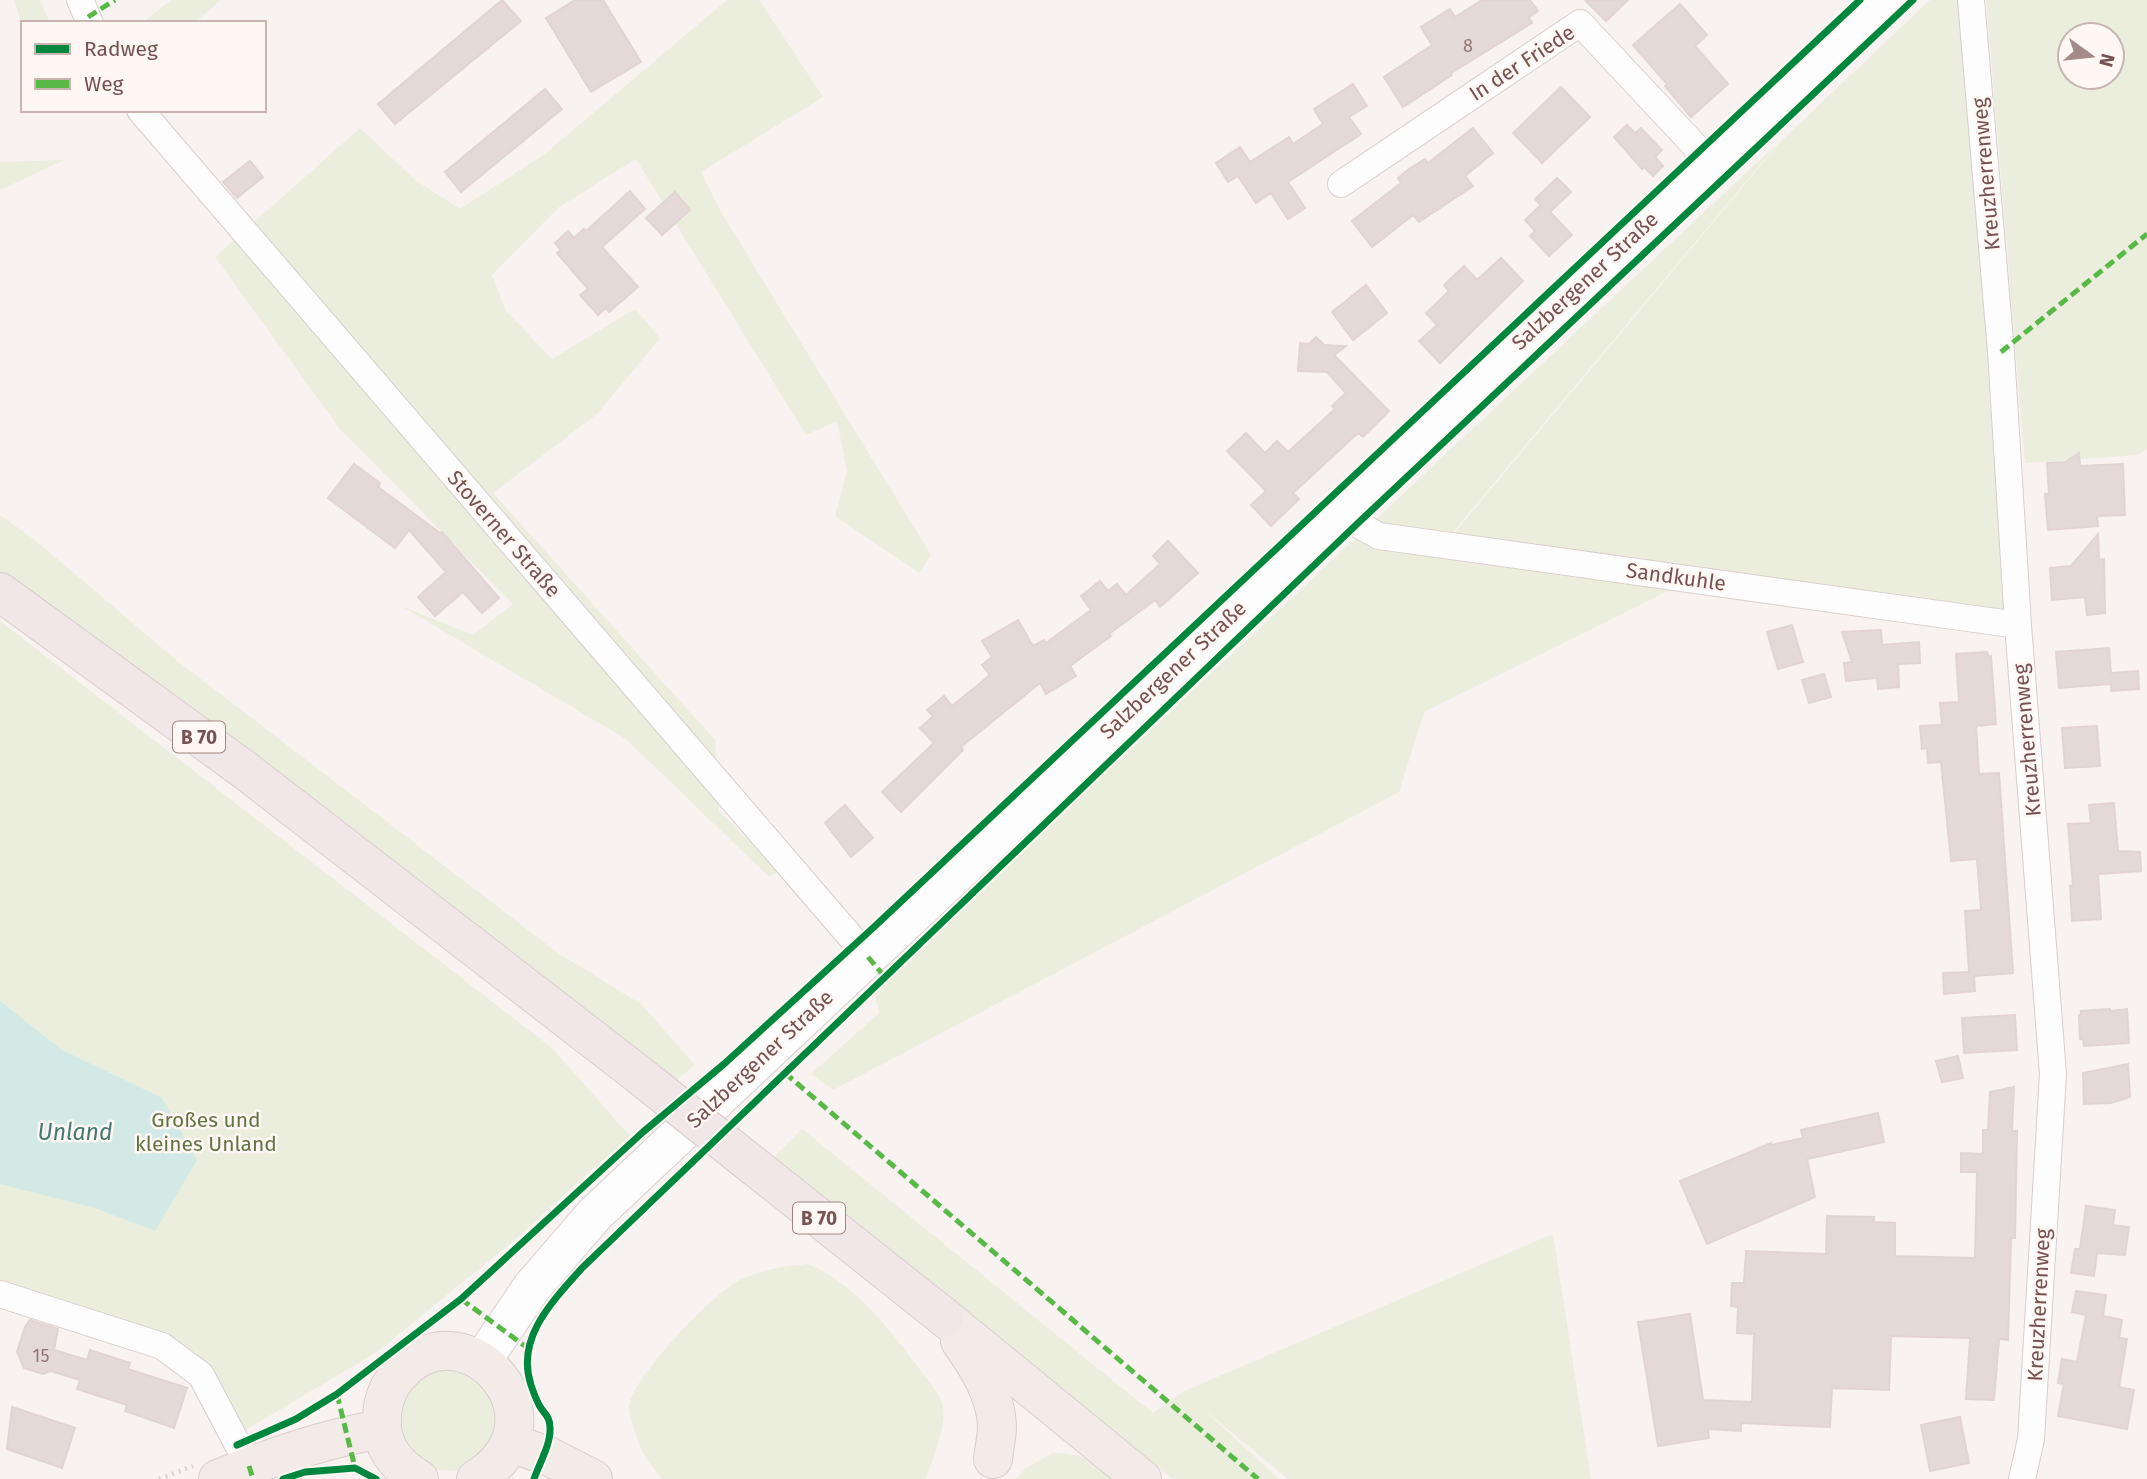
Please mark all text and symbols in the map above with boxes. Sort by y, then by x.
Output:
street label: In der Friede [1464,19,1580,107]
legend [21,21,266,112]
north arrow [2056,21,2126,91]
house number: 8 [1463,35,1473,57]
text: Radweg [84,36,158,62]
text: N [2094,51,2120,69]
text: Weg [84,71,124,97]
street label: Kreuzherrenweg [1966,96,2006,251]
street label: Salzbergener Straße [1506,206,1664,356]
street label: Stoverner Straße [442,465,566,603]
street label: Sandkuhle [1624,557,1728,597]
street label: Salzbergener Straße [1094,595,1252,745]
street label: Kreuzherrenweg [2007,662,2047,817]
road number: B 70 [173,722,225,752]
street label: Salzbergener Straße [681,984,839,1134]
park label: Großes und kleines Unland [135,1107,277,1157]
water label: Unland [38,1118,112,1146]
road number: B 70 [793,1202,845,1234]
street label: Kreuzherrenweg [2022,1228,2056,1382]
house number: 15 [33,1345,49,1367]

